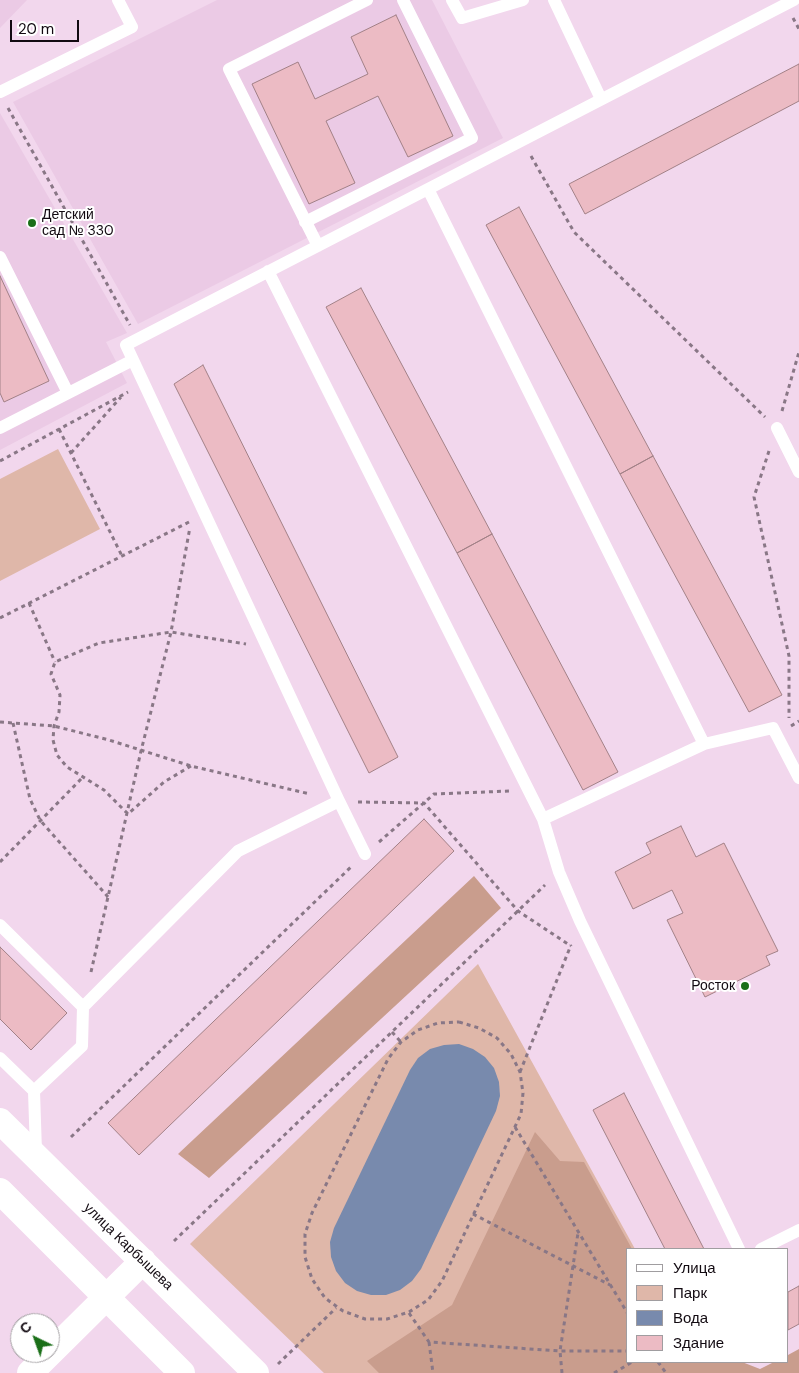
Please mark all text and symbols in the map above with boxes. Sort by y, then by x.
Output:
scale bar [12,10,81,42]
text: 20 m [18,19,54,39]
place label: Детский сад № 330 [42,207,114,240]
marker: Детский сад № 330 [26,217,38,229]
place label: Росток [691,978,735,994]
marker: Росток [739,980,751,992]
street label: улица Карбышева [80,1200,176,1294]
legend [626,1248,789,1363]
text: Улица [673,1258,716,1278]
text: Парк [673,1283,707,1303]
text: Вода [673,1308,708,1328]
north arrow [10,1313,60,1363]
text: С [16,1318,35,1338]
text: Здание [673,1333,724,1353]

